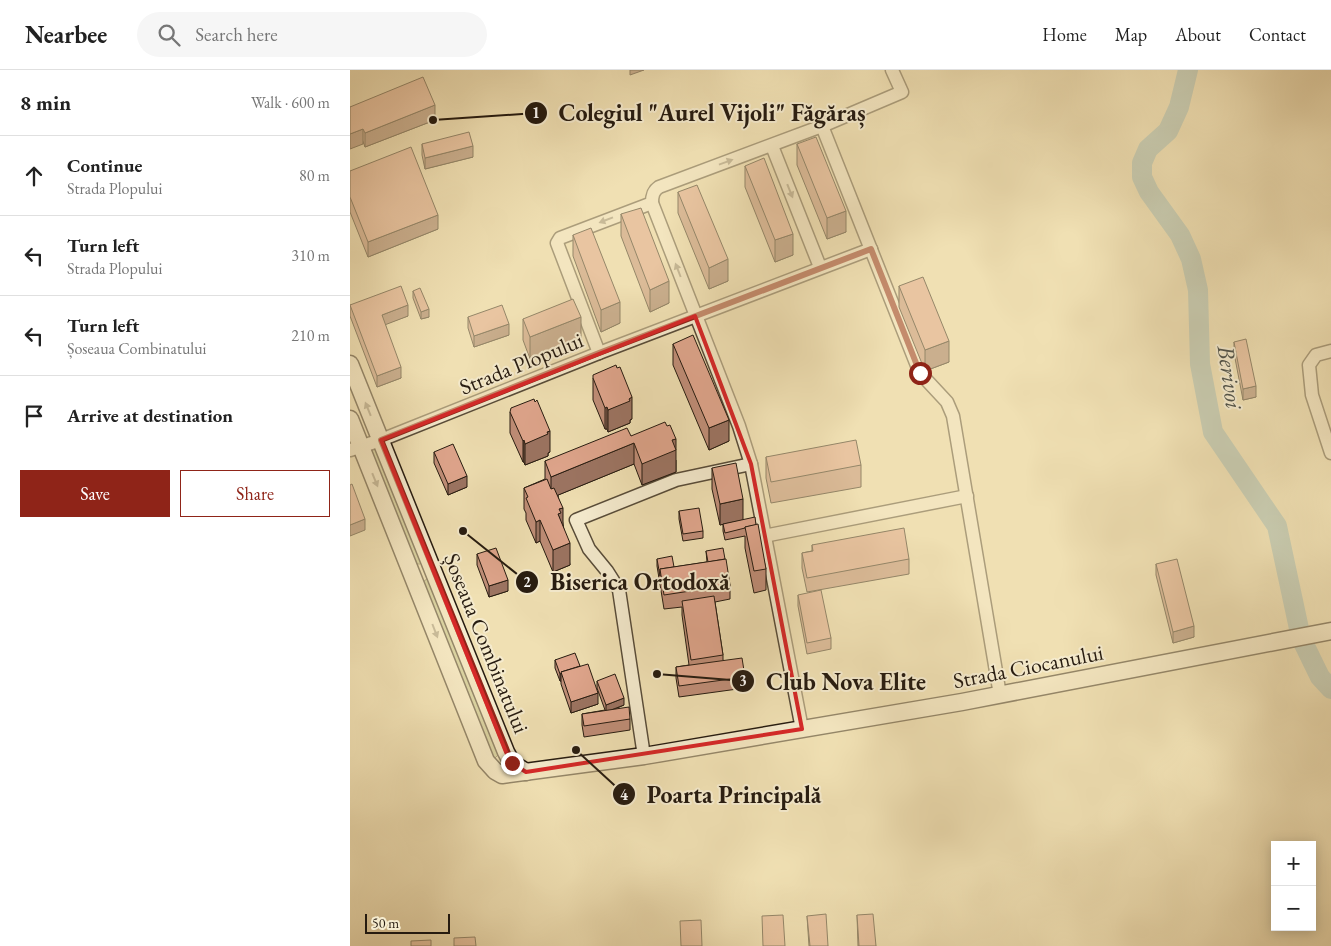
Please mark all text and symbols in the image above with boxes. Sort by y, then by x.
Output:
search box [137,12,487,57]
text: Nearbee [25,19,107,50]
icon: search [155,21,183,49]
text: Search here [195,22,278,47]
text: Home [1042,23,1087,46]
text: Map [1115,23,1147,46]
text: About [1175,23,1221,46]
text: Contact [1249,23,1306,46]
text: 8 min [20,89,71,116]
text: Walk · 600 m [251,92,330,113]
callout: Colegiul "Aurel Vijoli" Făgăraș [523,93,875,132]
text: Colegiul "Aurel Vijoli" Făgăraș [558,97,866,129]
text: 1 [532,103,540,122]
text: Continue [67,153,142,178]
one-way arrow [719,158,734,166]
icon: ahead [20,162,48,190]
text: 80 m [299,165,330,186]
text: Strada Plopului [67,178,162,199]
one-way arrow [786,184,794,199]
one-way arrow [599,217,613,225]
text: Turn left [67,233,139,258]
icon: left [20,242,48,270]
text: 310 m [291,245,330,266]
text: Strada Plopului [67,258,162,279]
one-way arrow [674,263,681,278]
text: Turn left [67,313,139,338]
icon: left [20,322,48,350]
text: 210 m [291,325,330,346]
street label: Strada Plopului [455,325,587,401]
text: Șoseaua Combinatului [67,338,207,359]
water label: Berivoi [1211,342,1250,412]
route start [909,362,932,385]
icon: arrive [20,402,48,430]
one-way arrow [364,402,372,416]
text: Arrive at destination [67,403,233,428]
button: Save [20,470,170,517]
button: Share [180,470,330,517]
one-way arrow [372,473,379,488]
street label: Șoseaua Combinatului [437,549,536,738]
callout: Biserica Ortodoxă [515,562,739,601]
text: Biserica Ortodoxă [550,566,730,597]
text: 2 [523,572,531,591]
one-way arrow [432,624,439,639]
street label: Strada Ciocanului [951,638,1106,695]
callout: Club Nova Elite [731,662,936,701]
text: Club Nova Elite [766,666,926,697]
text: 3 [739,671,747,690]
route end [501,752,524,775]
callout: Poarta Principală [612,775,831,814]
text: Poarta Principală [647,779,822,810]
text: 4 [620,785,629,804]
map controls [1271,841,1316,931]
button: + [1271,841,1316,886]
button: − [1271,886,1316,931]
scale bar [365,911,450,934]
text: 50 m [372,914,399,932]

